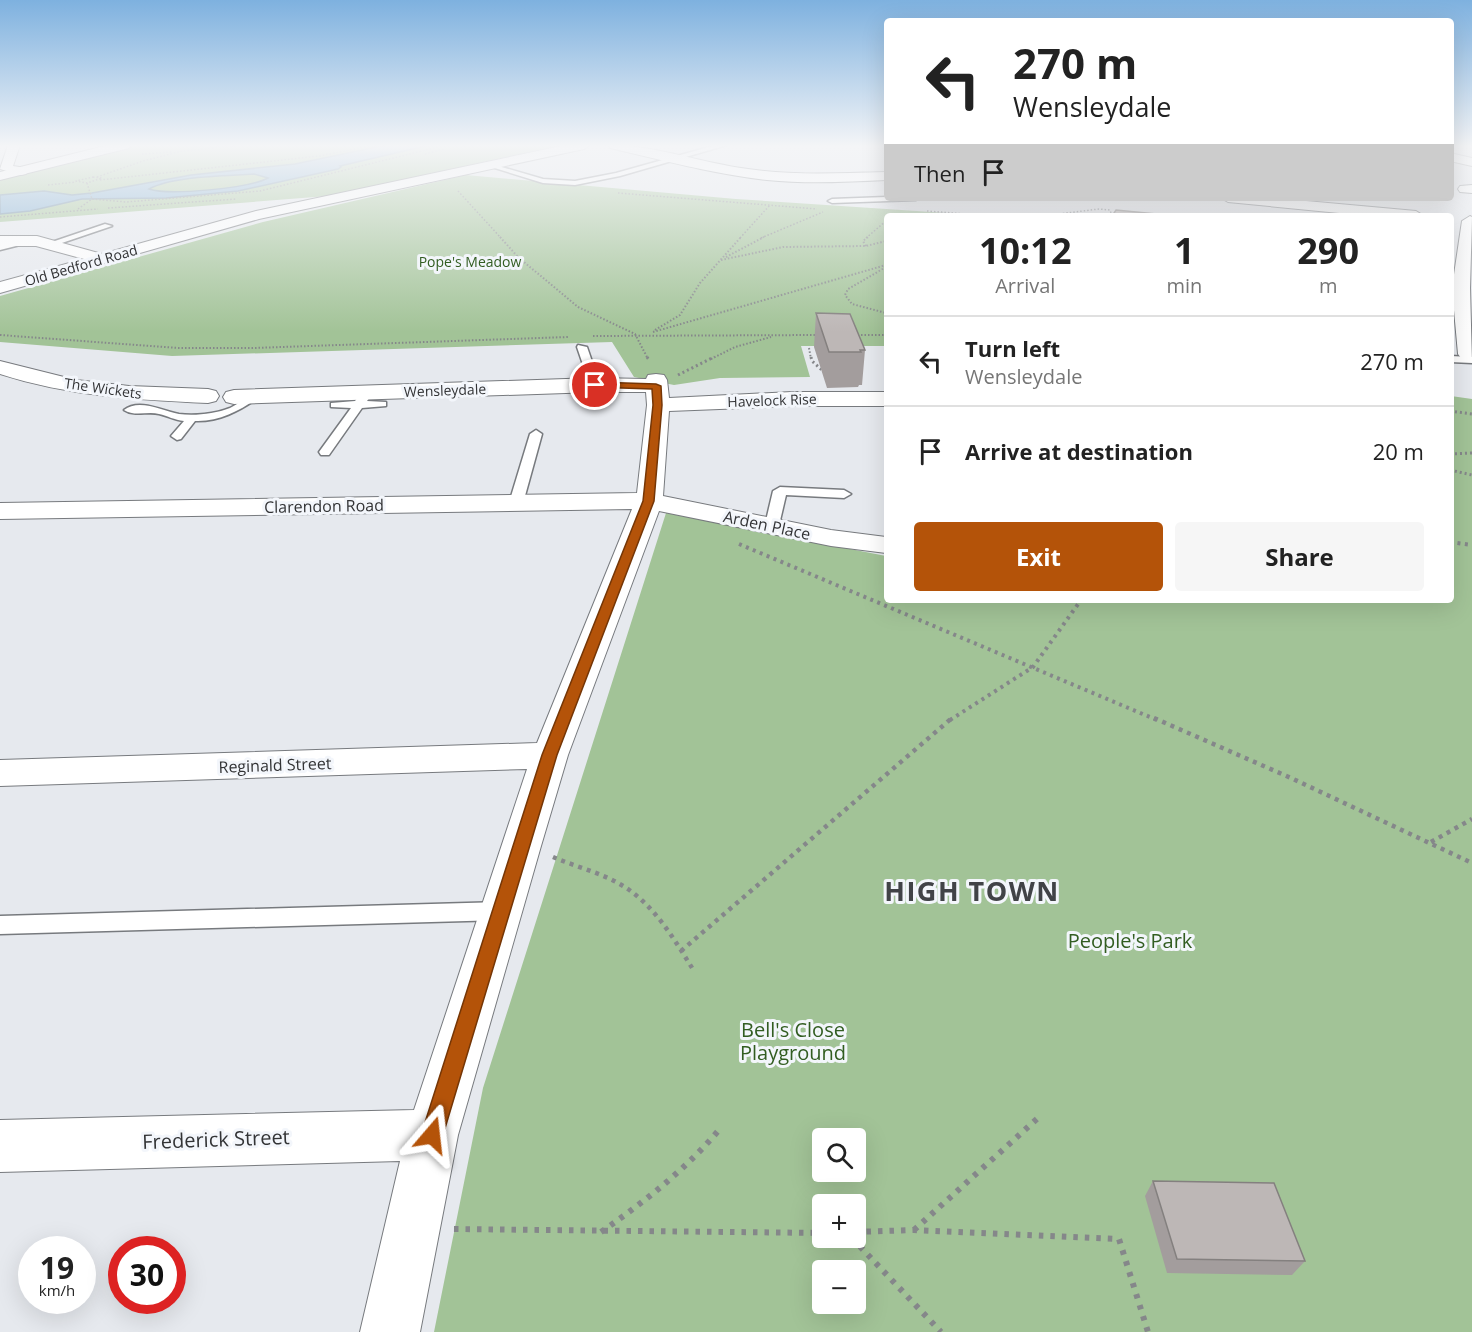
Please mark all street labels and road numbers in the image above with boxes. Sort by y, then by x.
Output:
street label: Old Bedford Road [22,240,140,290]
street label: The Wickets [63,373,143,403]
street label: Wensleydale [404,379,487,401]
street label: Havelock Rise [727,389,817,411]
street label: Clarendon Road [264,494,384,518]
street label: Arden Place [721,505,813,545]
street label: Reginald Street [218,752,332,778]
street label: Frederick Street [142,1123,290,1155]

